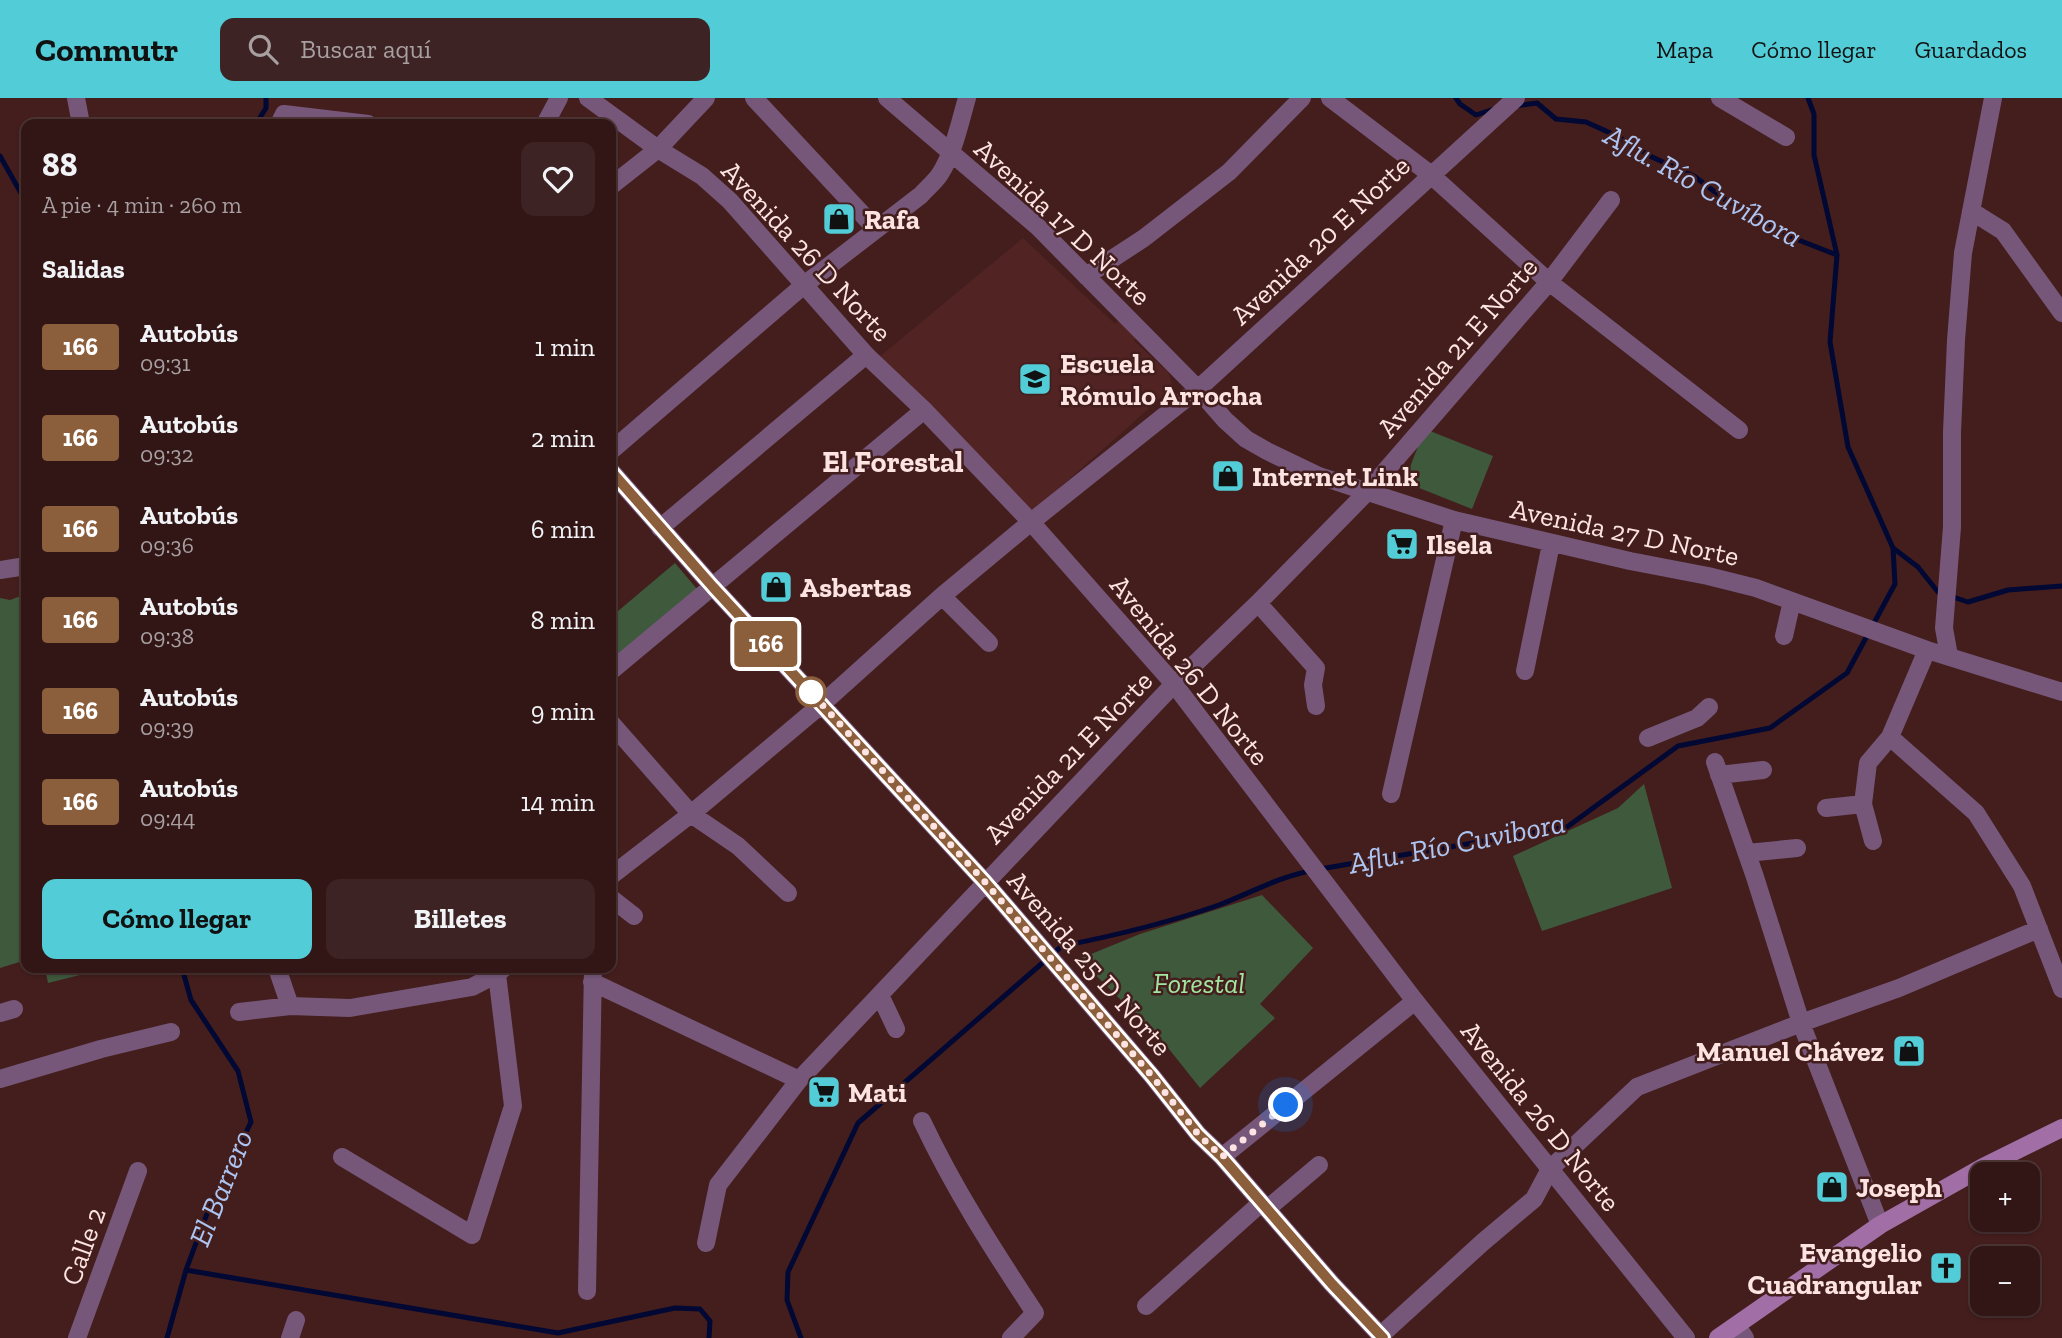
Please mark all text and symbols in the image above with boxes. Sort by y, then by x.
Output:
search box [220,18,710,81]
text: Commutr [35,30,178,69]
icon: search [244,30,282,68]
text: Buscar aquí [300,33,431,65]
text: Mapa [1656,35,1713,64]
text: Cómo llegar [1751,35,1877,64]
text: Guardados [1915,35,2027,64]
water label: Aflu. Río Cuvíbora [1597,116,1808,255]
street label: Avenida 17 D Norte [968,132,1158,312]
button: heart [521,142,595,216]
text: 88 [42,145,78,184]
street label: Avenida 20 E Norte [1224,149,1417,332]
street label: Avenida 26 D Norte [715,154,899,348]
text: A pie · 4 min · 260 m [42,191,242,219]
shop icon: Rafa [820,200,858,238]
place label: Rafa [864,203,920,236]
street label: Avenida 21 E Norte [1370,251,1544,444]
text: Salidas [42,253,125,285]
text: Autobús [140,317,238,349]
text: 1 min [534,331,595,363]
text: 166 [63,332,98,361]
place label: Escuela Rómulo Arrocha [1060,347,1262,412]
text: 09:31 [140,349,191,377]
school or university icon: Escuela Rómulo Arrocha [1016,360,1054,398]
text: Autobús [140,408,238,440]
text: 2 min [531,422,595,454]
text: 166 [63,423,98,452]
text: 09:32 [140,440,194,468]
district label: El Forestal [822,444,964,480]
shop icon: Internet Link [1209,457,1247,495]
place label: Internet Link [1252,460,1418,493]
street label: Avenida 27 D Norte [1508,492,1742,573]
text: Autobús [140,499,238,531]
text: 6 min [531,513,595,545]
text: 166 [63,514,98,543]
supermarket icon: Ilsela [1383,525,1421,563]
place label: Ilsela [1426,528,1492,561]
text: 09:36 [140,531,194,559]
shop icon: Asbertas [757,568,795,606]
street label: Avenida 26 D Norte [1103,569,1276,772]
place label: Asbertas [800,571,912,604]
text: Autobús [140,590,238,622]
text: 8 min [530,604,595,636]
text: 166 [63,605,98,634]
line badge: 166 [726,621,806,667]
text: 09:38 [140,622,194,650]
text: 166 [748,629,784,658]
street label: Avenida 21 E Norte [978,664,1159,850]
unlabelled marker [796,677,826,707]
text: Autobús [140,681,238,713]
text: 9 min [531,695,595,727]
text: 166 [63,696,98,725]
text: 09:39 [140,713,194,741]
text: Autobús [140,772,238,804]
text: 14 min [520,786,595,818]
text: 166 [63,787,98,816]
text: 09:44 [140,804,195,832]
water label: Aflu. Río Cuvibora [1345,804,1568,882]
street label: Avenida 25 D Norte [1000,864,1179,1062]
button: Cómo llegar [42,879,312,959]
button: Billetes [326,879,595,959]
park label: Forestal [1153,967,1245,1000]
street label: Avenida 26 D Norte [1454,1015,1627,1218]
shop icon: Manuel Chávez [1890,1032,1928,1070]
place label: Manuel Chávez [1696,1035,1884,1068]
supermarket icon: Mati [805,1073,843,1111]
place label: Mati [848,1076,907,1109]
your location [1268,1087,1303,1122]
water label: El Barrero [181,1125,261,1251]
map controls [1970,1162,2040,1316]
button: + [1970,1162,2040,1232]
shop icon: Joseph [1813,1168,1851,1206]
place label: Joseph [1856,1171,1942,1204]
street label: Calle 2 [54,1203,113,1290]
place label: Evangelio Cuadrangular [1748,1236,1922,1301]
button: − [1970,1246,2040,1316]
church icon: Evangelio Cuadrangular [1927,1249,1965,1287]

